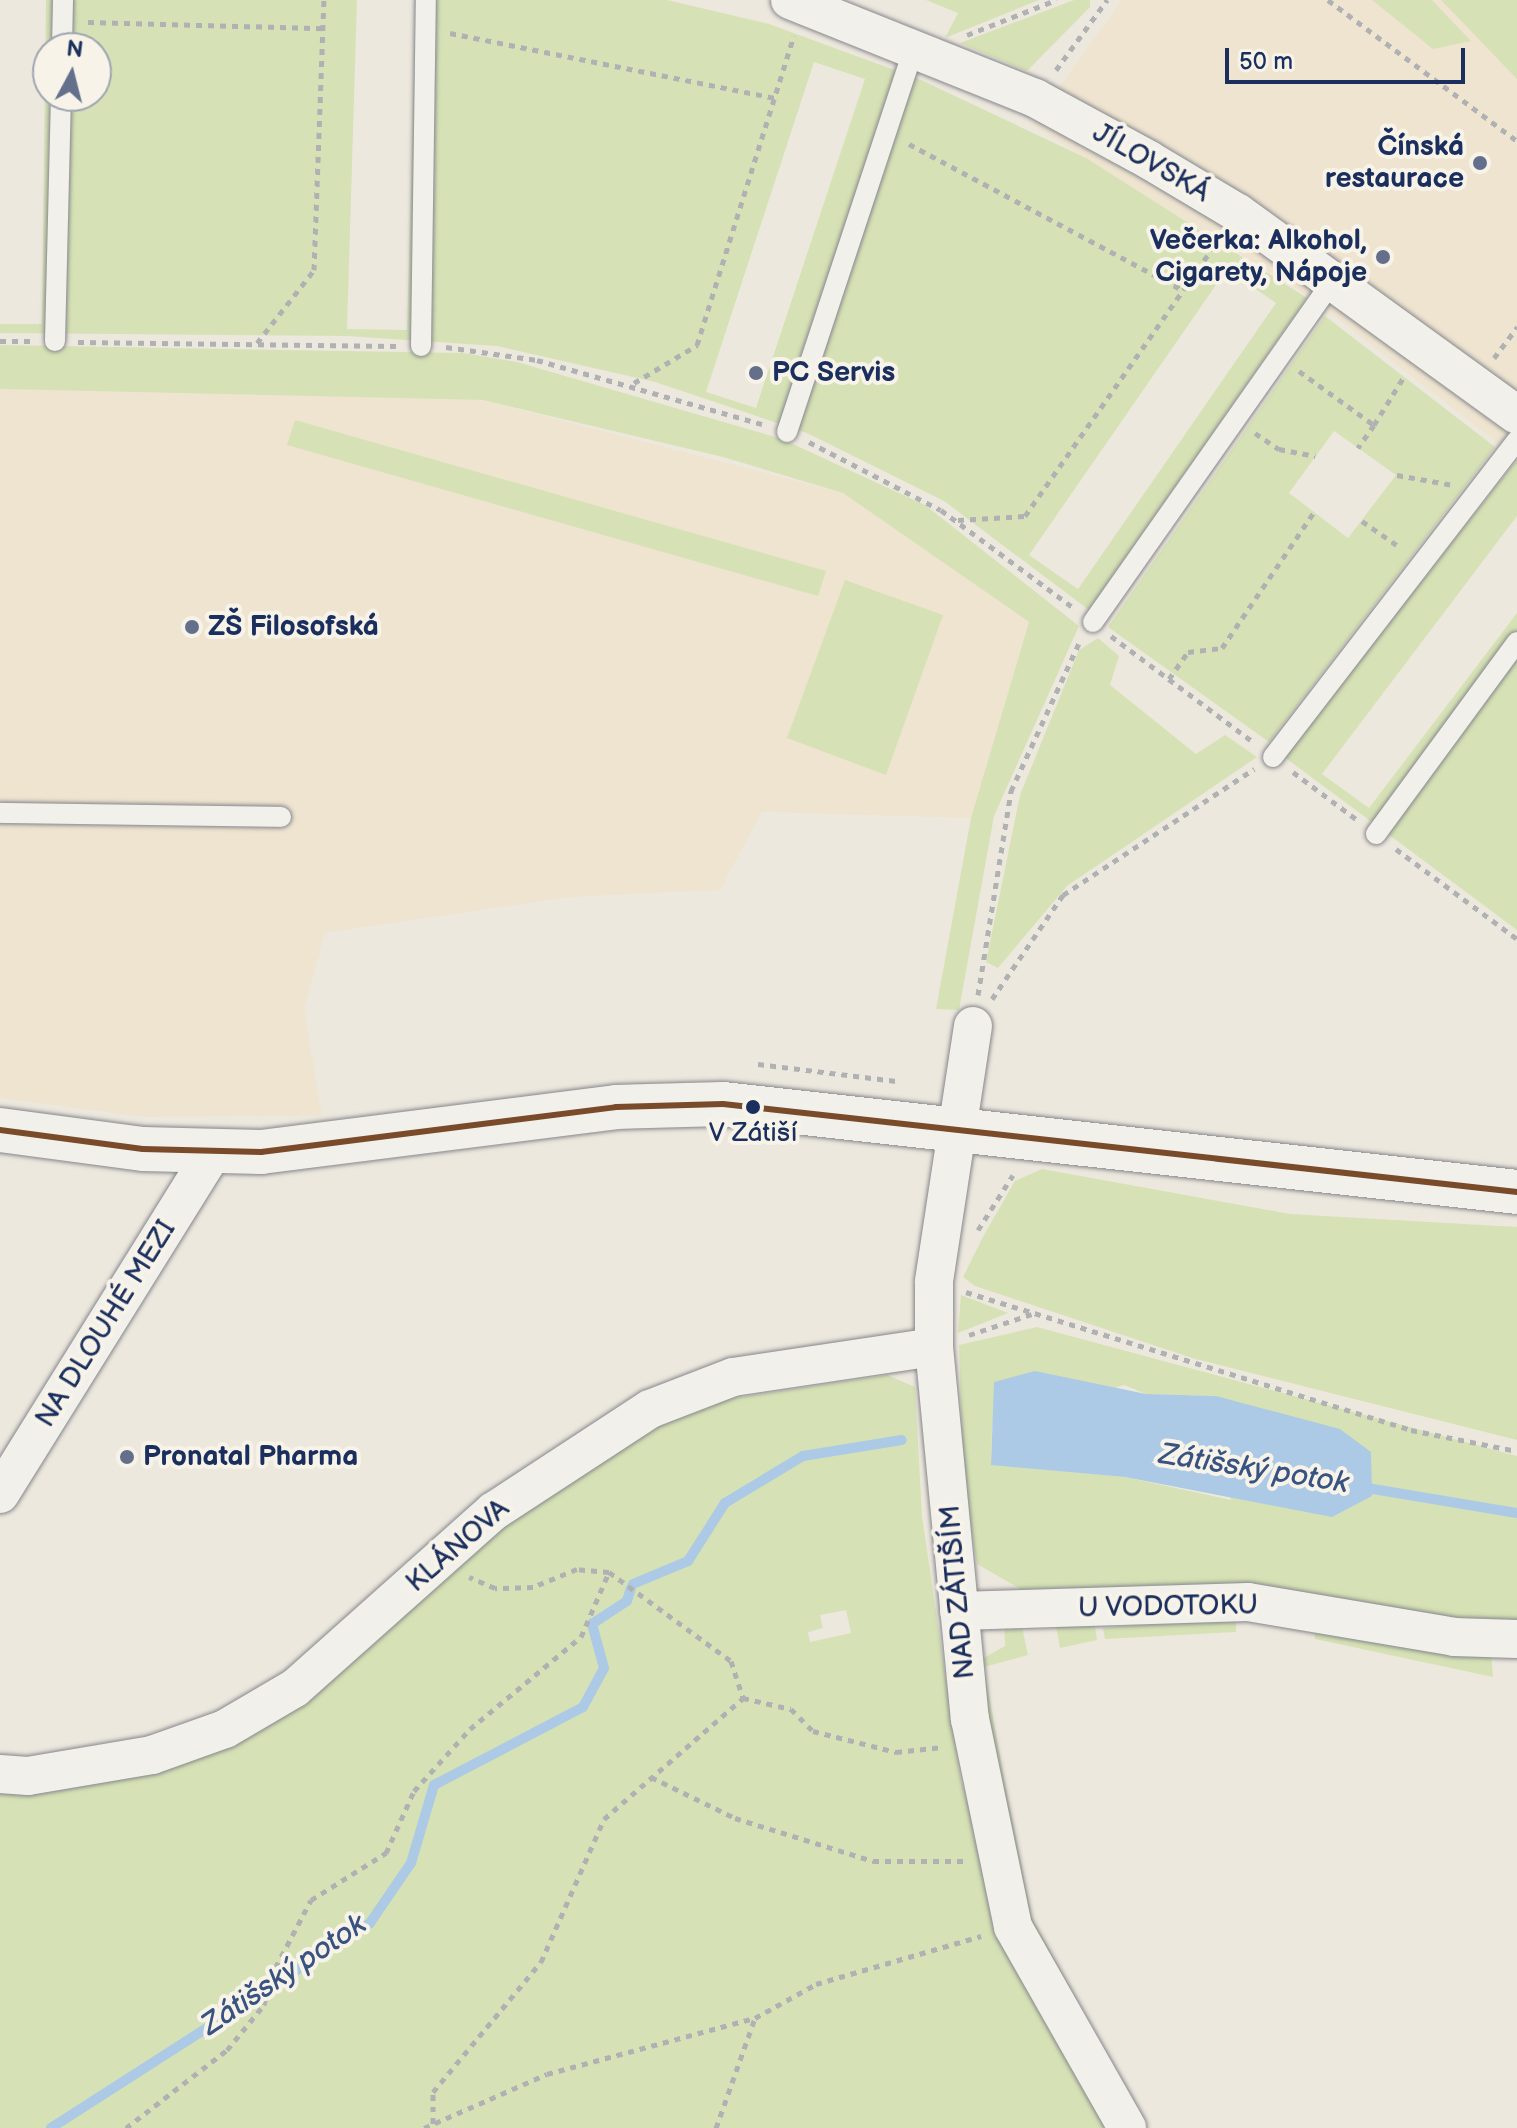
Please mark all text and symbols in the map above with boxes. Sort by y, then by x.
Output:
north arrow [32,32,112,112]
scale bar [1229,32,1469,82]
text: N [65,35,85,64]
text: 50 m [1239,47,1293,76]
street label: JÍLOVSKÁ [1087,116,1215,210]
place label: Čínská restaurace [1325,130,1464,196]
marker: Čínská restaurace [1471,154,1489,172]
place label: Večerka: Alkohol, Cigarety, Nápoje [1150,224,1367,290]
marker: Večerka: Alkohol, Cigarety, Nápoje [1374,248,1392,266]
place label: PC Servis [772,356,895,390]
marker: PC Servis [747,364,765,382]
place label: ZŠ Filosofská [208,610,379,644]
marker: ZŠ Filosofská [183,618,201,636]
marker: V Zátiší [745,1099,761,1115]
place label: V Zátiší [709,1118,797,1150]
street label: NA DLOUHÉ MEZI [29,1214,183,1434]
water label: Zátišský potok [1156,1436,1352,1502]
place label: Pronatal Pharma [143,1440,358,1474]
marker: Pronatal Pharma [118,1448,136,1466]
street label: KLÁNOVA [400,1492,516,1600]
street label: NAD ZÁTIŠÍM [934,1503,982,1681]
street label: U VODOTOKU [1077,1589,1259,1625]
water label: Zátišský potok [194,1906,374,2044]

